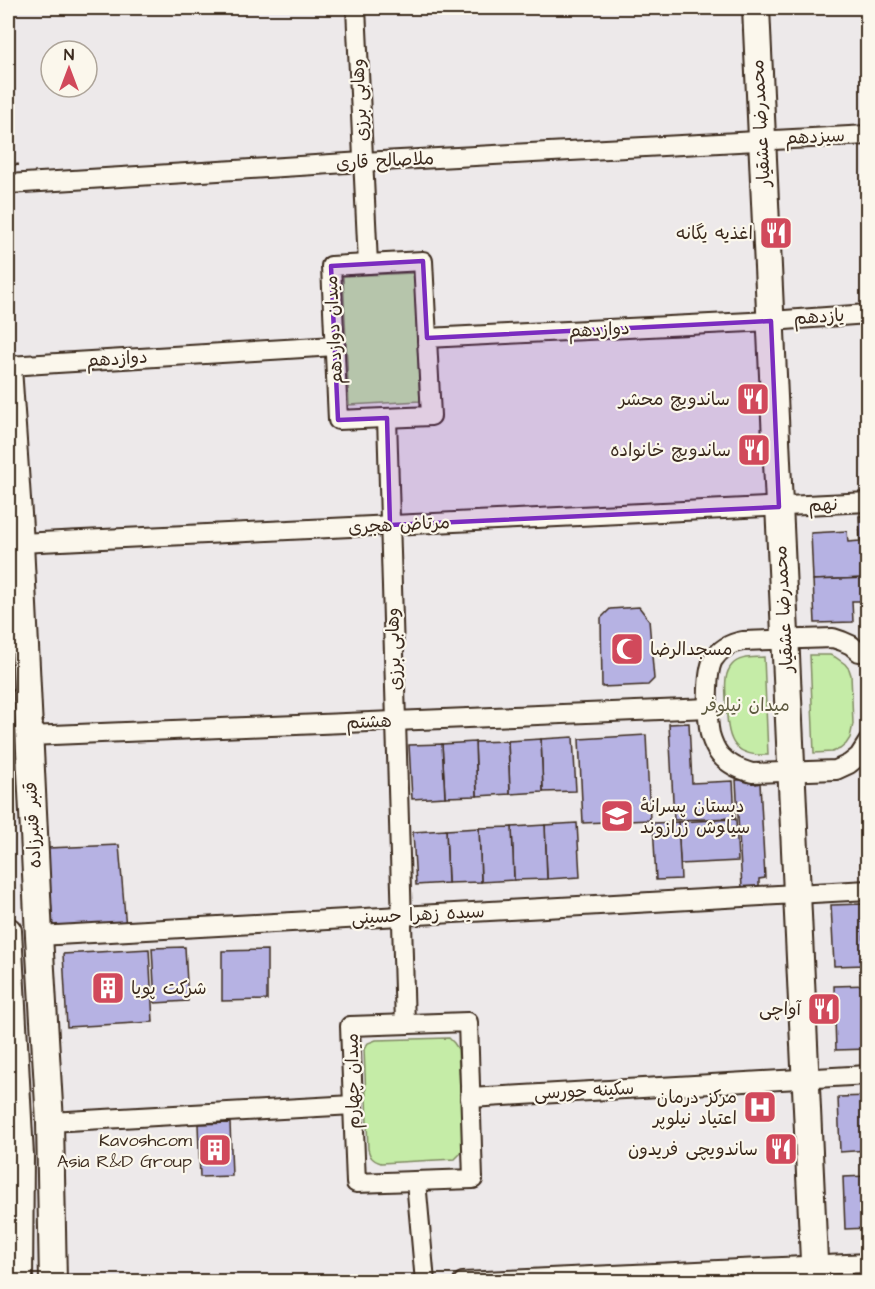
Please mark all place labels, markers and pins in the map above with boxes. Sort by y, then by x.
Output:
restaurant icon: اغذیه یگانه [758,215,794,251]
place label: اغذیه یگانه [676,221,753,246]
restaurant icon: ساندویچ محشر [735,381,771,417]
place label: ساندویچ محشر [617,387,730,412]
restaurant icon: ساندویچ خانواده [736,432,772,468]
place label: ساندویچ خانواده [610,438,731,463]
mosque icon: مسجدالرضا [609,631,645,667]
place label: مسجدالرضا [650,637,733,662]
place label: دبستان پسرانهٔ سیاوش زرازوند [640,794,750,840]
school or university icon: دبستان پسرانهٔ سیاوش زرازوند [599,798,635,834]
building icon: شرکت پویا [90,970,126,1006]
place label: شرکت پویا [131,976,207,1001]
restaurant icon: آواچی [806,991,842,1027]
place label: آواچی [759,997,803,1022]
place label: مرکز درمان اعتیاد نیلوپر [651,1085,737,1131]
hospital icon: مرکز درمان اعتیاد نیلوپر [742,1089,778,1125]
place label: Kavoshcom Asia R&D Group [57,1128,192,1174]
restaurant icon: ساندویچی فریدون [763,1131,799,1167]
building icon: Kavoshcom Asia R&D Group [197,1132,233,1168]
place label: ساندویچی فریدون [628,1137,758,1162]

